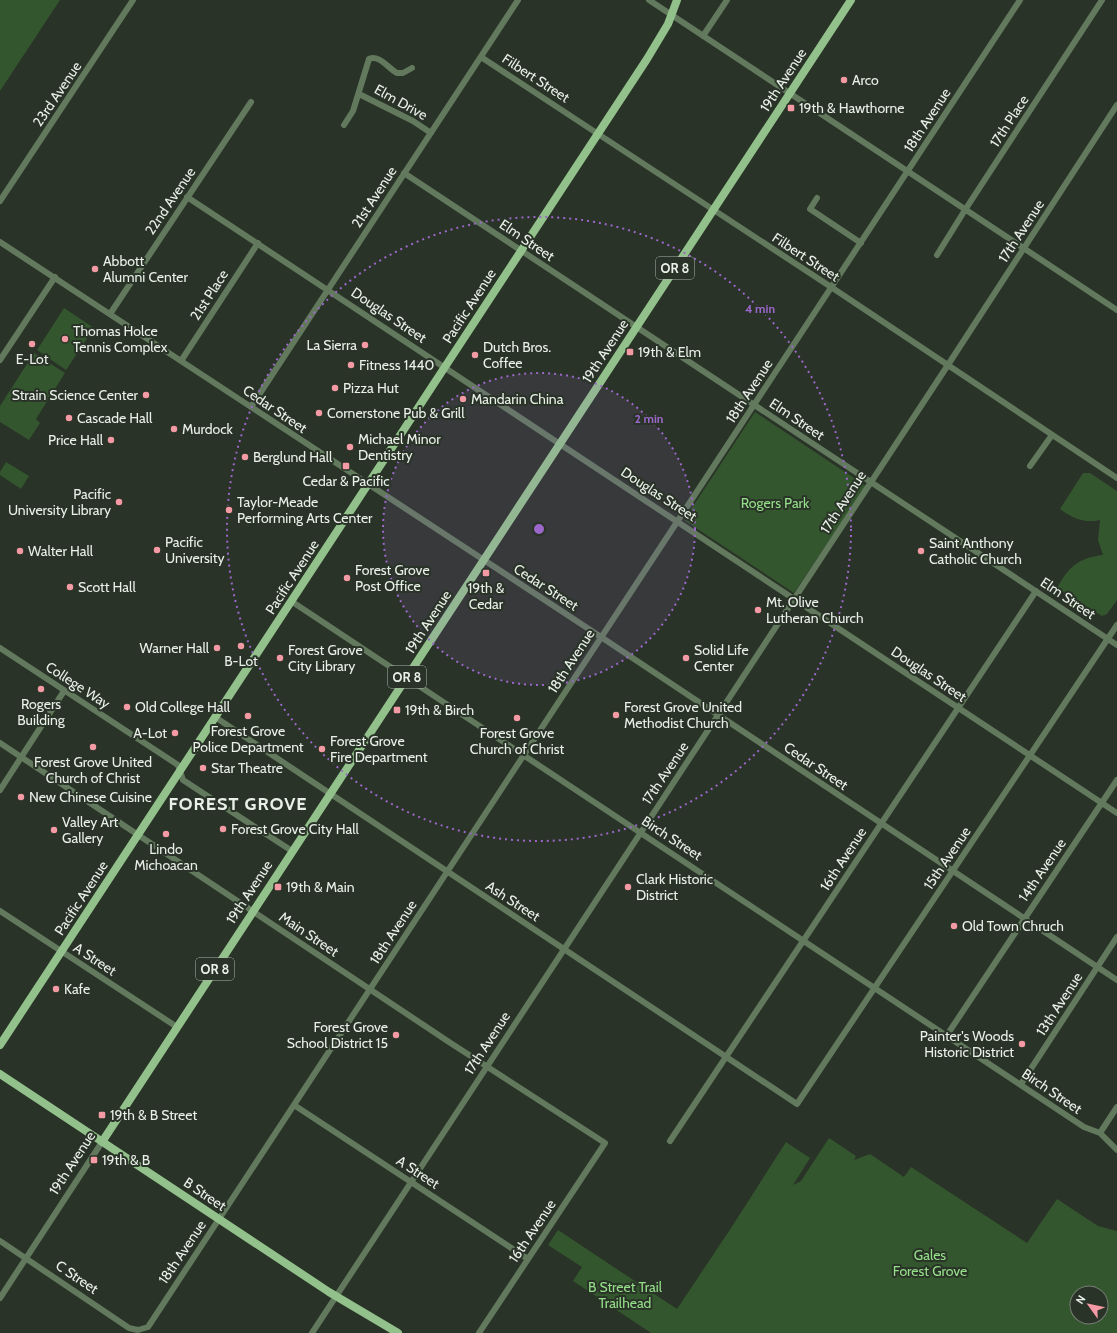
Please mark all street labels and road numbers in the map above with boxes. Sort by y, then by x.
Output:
street label: 19th Avenue [756,45,810,115]
street label: Filbert Street [499,50,573,107]
street label: 23rd Avenue [29,58,85,130]
street label: Elm Drive [371,80,431,124]
street label: 18th Avenue [900,85,954,155]
street label: 17th Place [986,92,1032,150]
street label: 21st Avenue [347,163,401,231]
street label: 22nd Avenue [141,164,199,238]
street label: 17th Avenue [994,196,1048,266]
street label: Elm Street [496,215,558,265]
street label: Filbert Street [769,229,843,286]
road number: OR 8 [656,257,694,279]
street label: Pacific Avenue [438,265,500,347]
street label: 21st Place [186,266,232,324]
street label: Douglas Street [348,283,430,347]
street label: 19th Avenue [578,316,632,386]
street label: 18th Avenue [722,356,776,426]
street label: Cedar Street [239,381,311,437]
street label: Elm Street [766,394,828,444]
street label: Douglas Street [618,463,701,525]
street label: 17th Avenue [816,467,870,537]
street label: Pacific Avenue [261,536,323,618]
street label: Cedar Street [510,559,582,615]
street label: Elm Street [1037,573,1099,623]
street label: 19th Avenue [401,587,455,657]
street label: 18th Avenue [544,626,598,696]
street label: Douglas Street [888,642,970,706]
street label: College Way [42,657,114,713]
road number: OR 8 [388,666,426,688]
street label: 17th Avenue [638,738,692,808]
street label: Cedar Street [780,738,852,794]
street label: Birch Street [638,812,706,864]
street label: 15th Avenue [919,823,975,893]
street label: 16th Avenue [816,824,870,894]
street label: 14th Avenue [1014,835,1070,905]
street label: Pacific Avenue [50,857,112,939]
street label: 19th Avenue [222,857,276,927]
street label: Ash Street [482,877,544,925]
street label: 18th Avenue [366,897,420,967]
street label: Main Street [276,908,342,961]
street label: A Street [70,938,120,980]
road number: OR 8 [196,958,234,980]
street label: 13th Avenue [1032,969,1086,1039]
street label: 17th Avenue [460,1008,514,1078]
street label: Birch Street [1019,1064,1086,1118]
street label: 19th Avenue [45,1128,99,1198]
street label: A Street [393,1151,443,1193]
street label: B Street [180,1173,230,1215]
street label: 16th Avenue [504,1196,560,1266]
street label: 18th Avenue [154,1217,210,1287]
street label: C Street [52,1256,102,1298]

